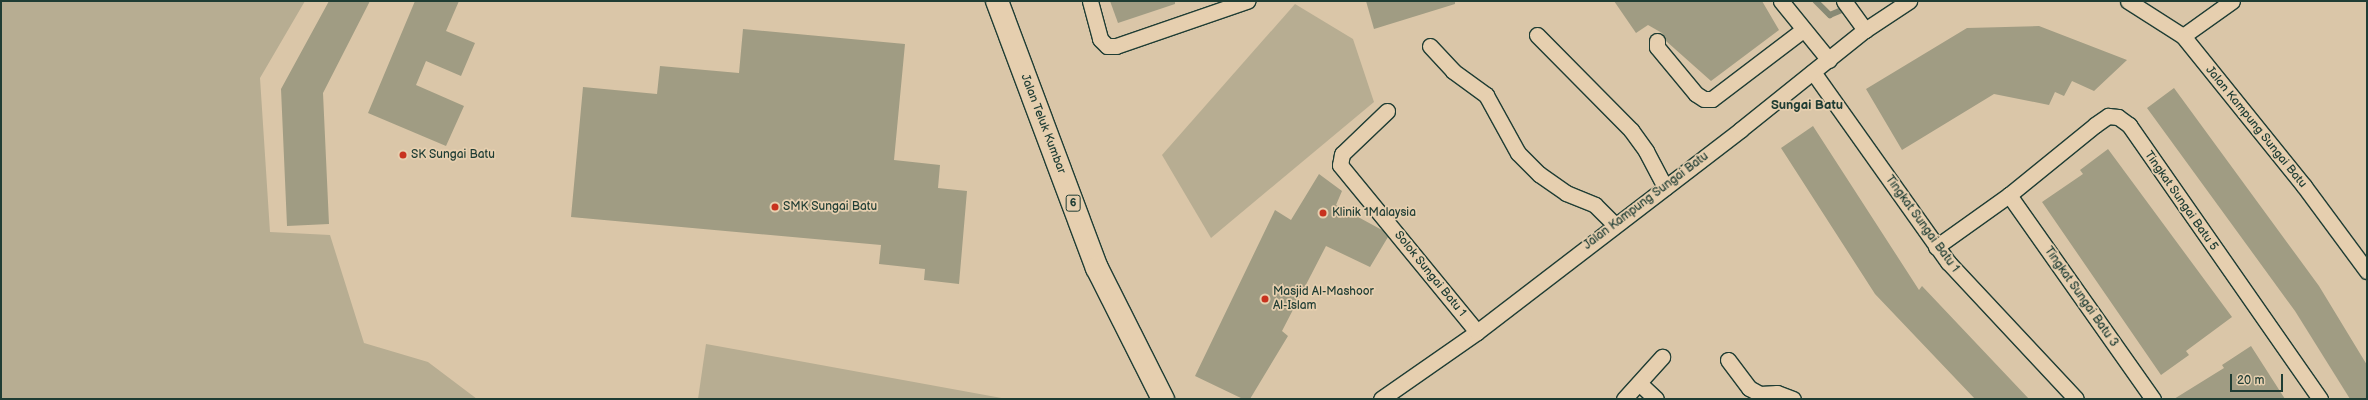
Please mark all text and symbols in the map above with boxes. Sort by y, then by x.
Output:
street label: Jalan Kampung Sungai Batu [2202,63,2310,191]
street label: Jalan Teluk Kumbar [1017,72,1069,176]
district label: Sungai Batu [1771,97,1843,113]
place label: SK Sungai Batu [411,148,495,162]
street label: Tingkat Sungai Batu 5 [2141,148,2221,254]
street label: Jalan Kampung Sungai Batu [1581,149,1711,253]
marker: SK Sungai Batu [398,150,408,160]
street label: Tingkat Sungai Batu 1 [1882,173,1962,275]
road number: 6 [1065,194,1081,212]
place label: SMK Sungai Batu [783,200,877,214]
marker: SMK Sungai Batu [770,202,780,212]
place label: Klinik 1Malaysia [1332,206,1416,220]
marker: Klinik 1Malaysia [1317,207,1329,219]
street label: Solok Sungai Batu 1 [1391,228,1469,320]
street label: Tingkat Sungai Batu 3 [2041,244,2121,350]
place label: Masjid Al-Mashoor Al-Islam [1273,285,1374,313]
marker: Masjid Al-Mashoor Al-Islam [1260,294,1270,304]
scale bar [2232,366,2285,392]
text: 20 m [2237,373,2264,388]

